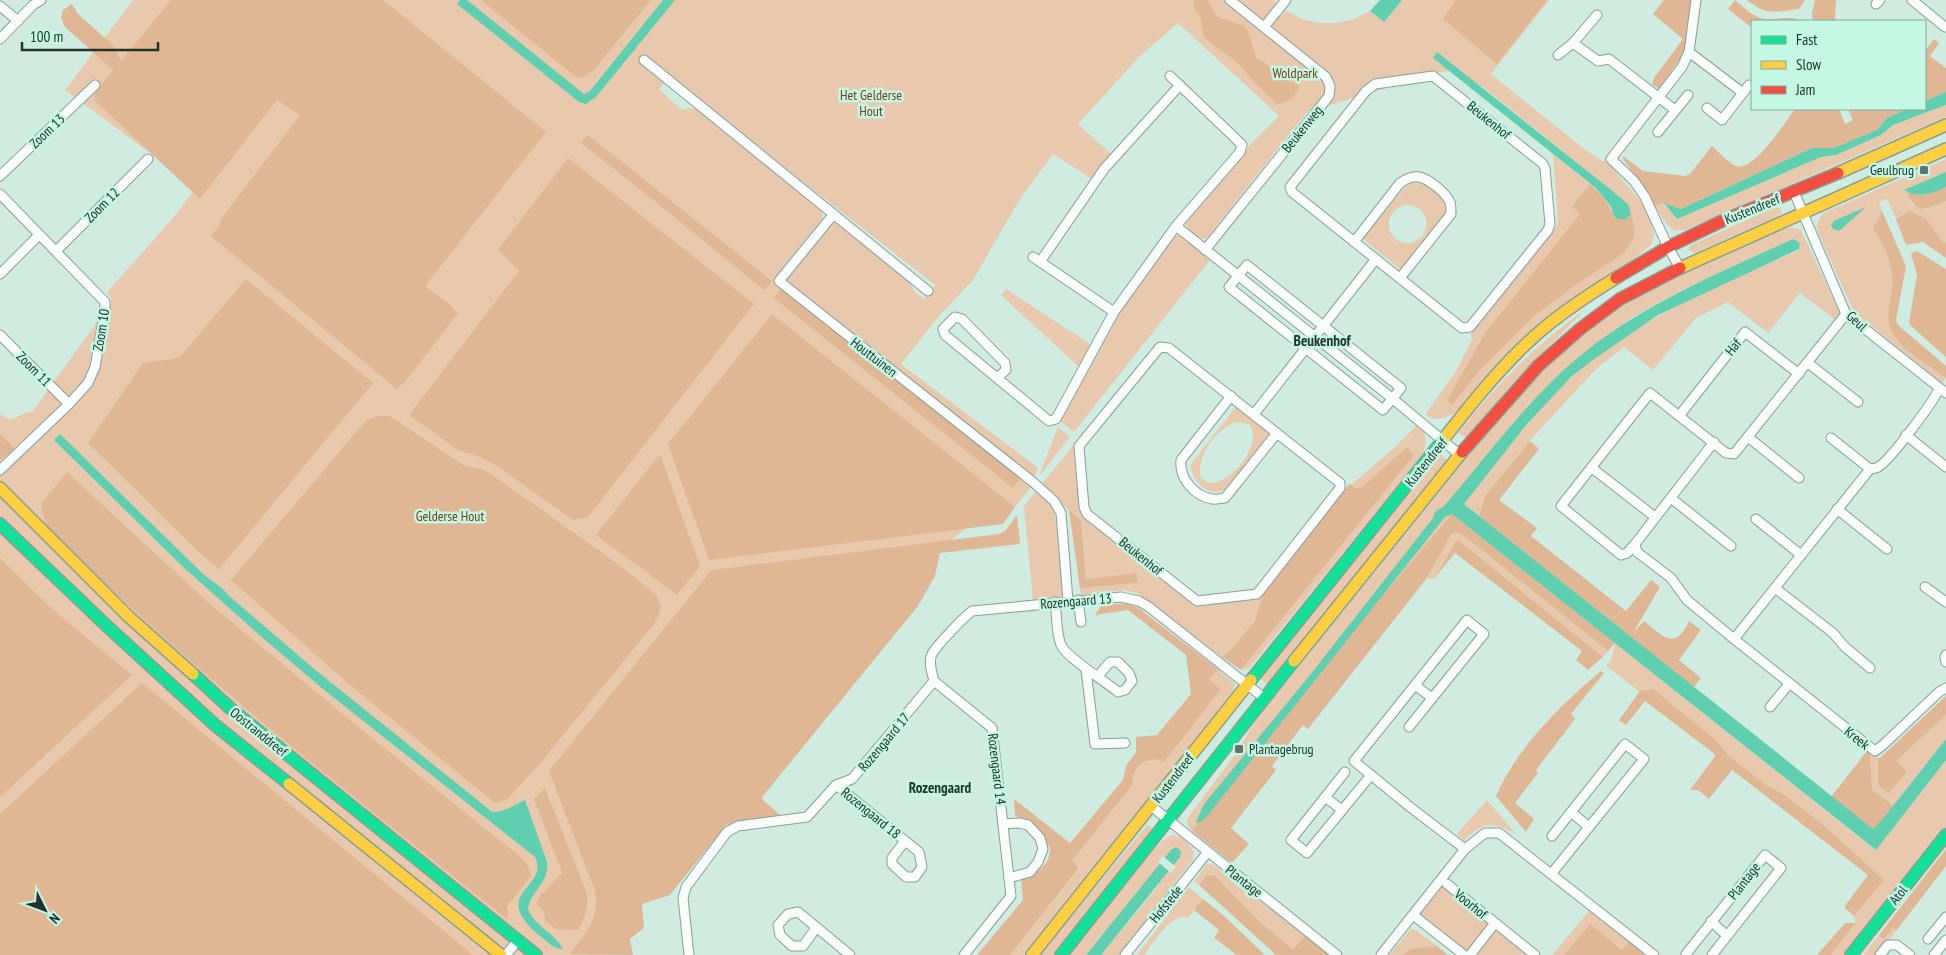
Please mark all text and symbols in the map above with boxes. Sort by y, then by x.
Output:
scale bar [22,20,159,52]
legend [1751,20,1926,110]
text: 100 m [30,27,63,46]
text: Fast [1796,30,1817,49]
text: Slow [1796,55,1821,74]
park label: Woldpark [1272,64,1318,82]
text: Jam [1795,80,1815,99]
park label: Het Gelderse Hout [840,86,902,120]
street label: Beukenhof [1463,97,1515,143]
street label: Beukenweg [1278,102,1326,156]
street label: Zoom 13 [26,110,68,152]
place label: Geulbrug [1870,161,1914,179]
marker: Geulbrug [1918,164,1930,176]
street label: Zoom 12 [81,184,123,226]
street label: Kustendreef [1722,190,1783,228]
street label: Geul [1843,307,1872,336]
street label: Zoom 10 [89,308,113,352]
district label: Beukenhof [1294,331,1351,350]
street label: Houttuinen [847,333,901,381]
street label: Haf [1721,335,1746,359]
street label: Zoom 11 [13,348,55,390]
street label: Kustendreef [1401,433,1452,490]
park label: Gelderse Hout [416,507,484,525]
street label: Beukenhof [1115,533,1167,579]
street label: Rozengaard 13 [1040,589,1112,613]
street label: Oostranddreef [227,703,292,761]
street label: Rozengaard 17 [854,709,914,775]
street label: Kreek [1841,722,1874,754]
street label: Rozengaard 14 [984,732,1010,806]
place label: Plantagebrug [1249,740,1314,758]
marker: Plantagebrug [1233,743,1245,755]
street label: Kustendreef [1148,749,1198,806]
district label: Rozengaard [909,778,972,797]
street label: Rozengaard 18 [838,783,904,843]
street label: Plantage [1724,859,1764,903]
street label: Plantage [1222,861,1266,901]
street label: Hofstede [1145,881,1187,926]
street label: Atol [1885,881,1912,908]
north arrow [20,885,70,935]
street label: Voorhof [1450,885,1492,923]
text: N [45,910,64,928]

